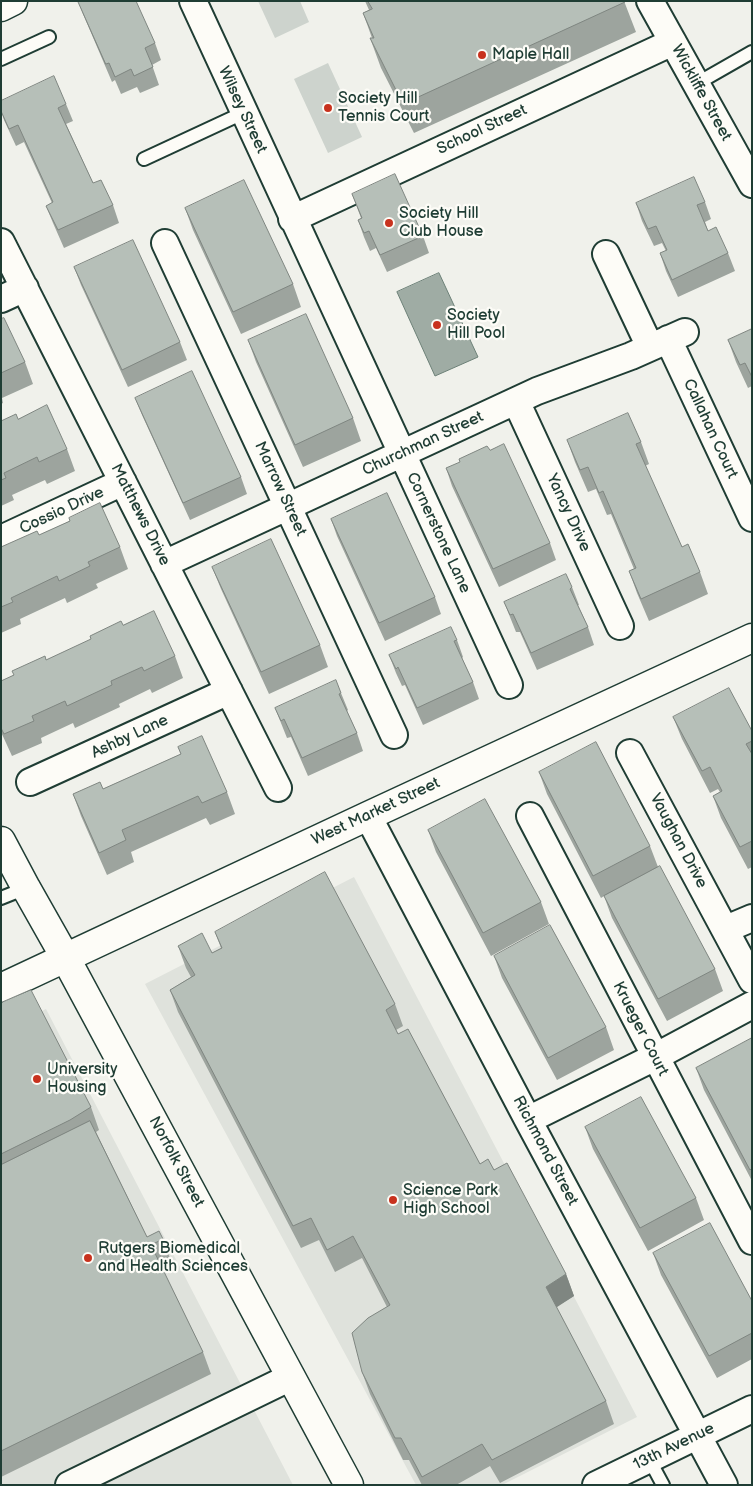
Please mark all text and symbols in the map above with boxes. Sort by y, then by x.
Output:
street label: Wickliffe Street [667,42,735,144]
place label: Maple Hall [492,45,569,65]
marker: Maple Hall [476,49,488,61]
street label: Wilsey Street [213,63,271,157]
place label: Society Hill Tennis Court [338,89,430,127]
street label: School Street [434,101,530,159]
marker: Society Hill Tennis Court [322,102,334,114]
place label: Society Hill Club House [399,204,483,242]
marker: Society Hill Club House [383,217,395,229]
place label: Society Hill Pool [447,306,505,344]
marker: Society Hill Pool [431,319,443,331]
street label: Callahan Court [679,376,741,482]
street label: Churchman Street [359,408,487,480]
street label: Marrow Street [250,439,310,539]
street label: Matthews Drive [106,461,174,569]
street label: Cornerstone Lane [402,470,474,596]
street label: Yancy Drive [542,471,594,555]
street label: Cossio Drive [17,483,107,539]
street label: Ashby Lane [88,711,172,763]
street label: West Market Street [309,774,443,850]
street label: Vaughan Drive [645,790,711,892]
street label: Krueger Court [608,979,672,1079]
place label: University Housing [47,1060,117,1098]
marker: University Housing [31,1073,43,1085]
street label: Richmond Street [508,1093,582,1209]
street label: Norfolk Street [144,1113,208,1211]
place label: Science Park High School [403,1181,498,1219]
marker: Science Park High School [387,1194,399,1206]
place label: Rutgers Biomedical and Health Sciences [98,1239,248,1277]
marker: Rutgers Biomedical and Health Sciences [82,1252,94,1264]
street label: 13th Avenue [630,1419,718,1475]

